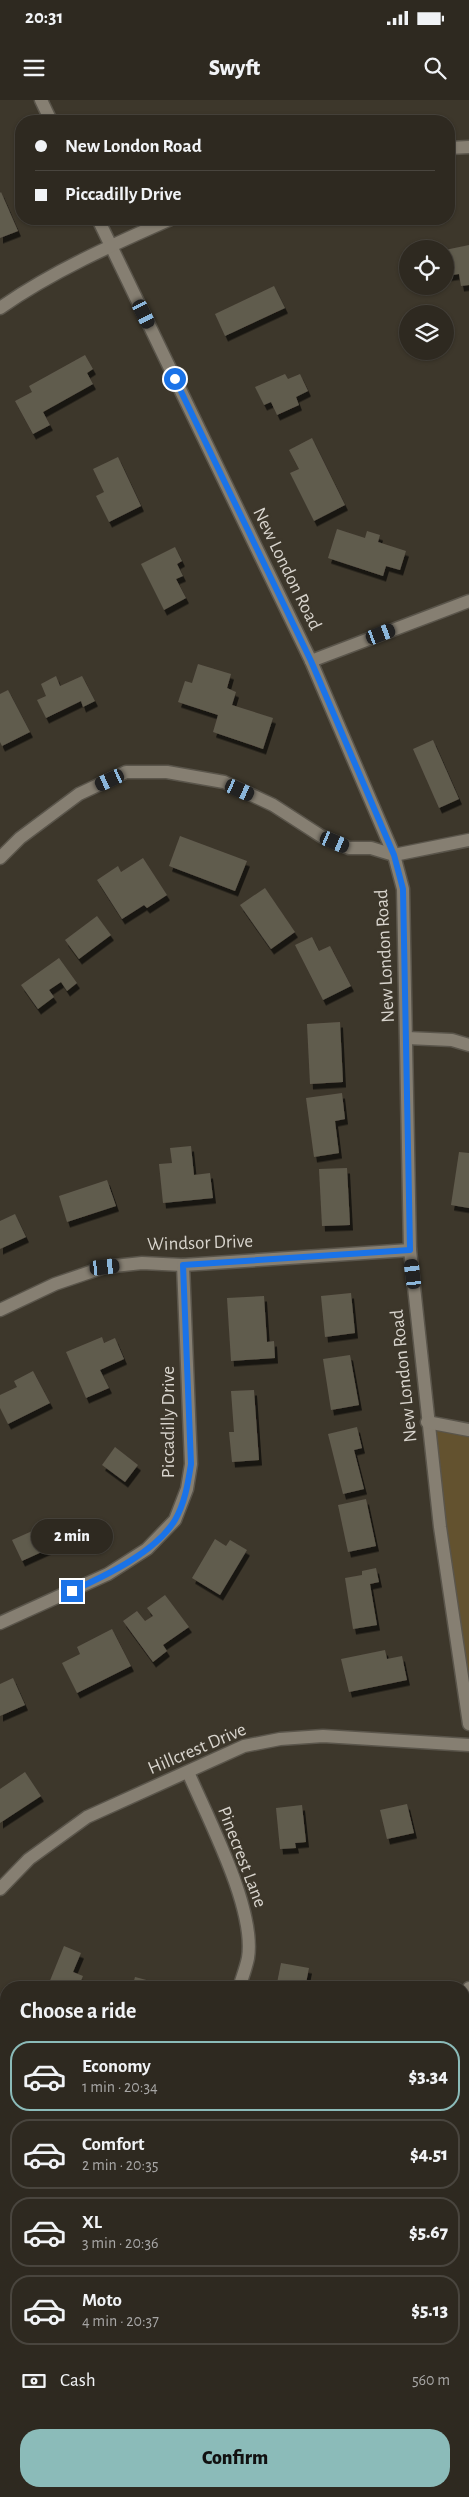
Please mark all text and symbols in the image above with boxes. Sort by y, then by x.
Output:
text: 20:31 [25,8,63,27]
icon: menu [20,54,48,82]
icon: search [421,54,449,82]
text: Swyft [209,57,260,79]
text: New London Road [65,137,202,156]
text: Piccadilly Drive [65,185,182,204]
map controls [399,240,454,360]
button: locate [399,240,454,295]
car [130,297,157,331]
button: layers [399,305,454,360]
route start [164,368,186,390]
street label: New London Road [249,505,325,633]
car [364,622,397,646]
car [93,767,126,793]
car [223,777,256,803]
car [318,829,351,855]
street label: New London Road [372,889,398,1023]
street label: Windsor Drive [147,1232,253,1254]
car [89,1258,120,1276]
car [403,1258,422,1290]
street label: New London Road [388,1308,420,1443]
street label: Piccadilly Drive [159,1366,178,1478]
callout: 2 min [31,1518,113,1554]
text: 2 min [54,1528,90,1544]
route end [61,1580,83,1602]
street label: Hillcrest Drive [145,1720,249,1778]
street label: Pinecrest Lane [214,1804,270,1910]
text: Choose a ride [20,2000,136,2022]
icon: car [22,2054,67,2099]
text: Economy [82,2057,151,2076]
text: $3.34 [408,2067,448,2086]
text: 1 min · 20:34 [82,2079,158,2095]
icon: car [22,2132,67,2177]
text: Comfort [82,2135,144,2154]
text: $4.51 [410,2145,448,2164]
text: 2 min · 20:35 [82,2157,158,2173]
icon: car [22,2210,67,2255]
text: XL [82,2213,102,2232]
text: $5.67 [409,2223,448,2242]
text: 3 min · 20:36 [82,2235,159,2251]
icon: car [22,2288,67,2333]
text: Moto [82,2291,122,2310]
text: $5.13 [411,2301,448,2320]
text: 4 min · 20:37 [82,2313,159,2329]
icon: cash [20,2367,48,2395]
text: Cash [60,2371,96,2390]
text: 560 m [412,2372,450,2388]
button: Confirm [20,2429,450,2487]

